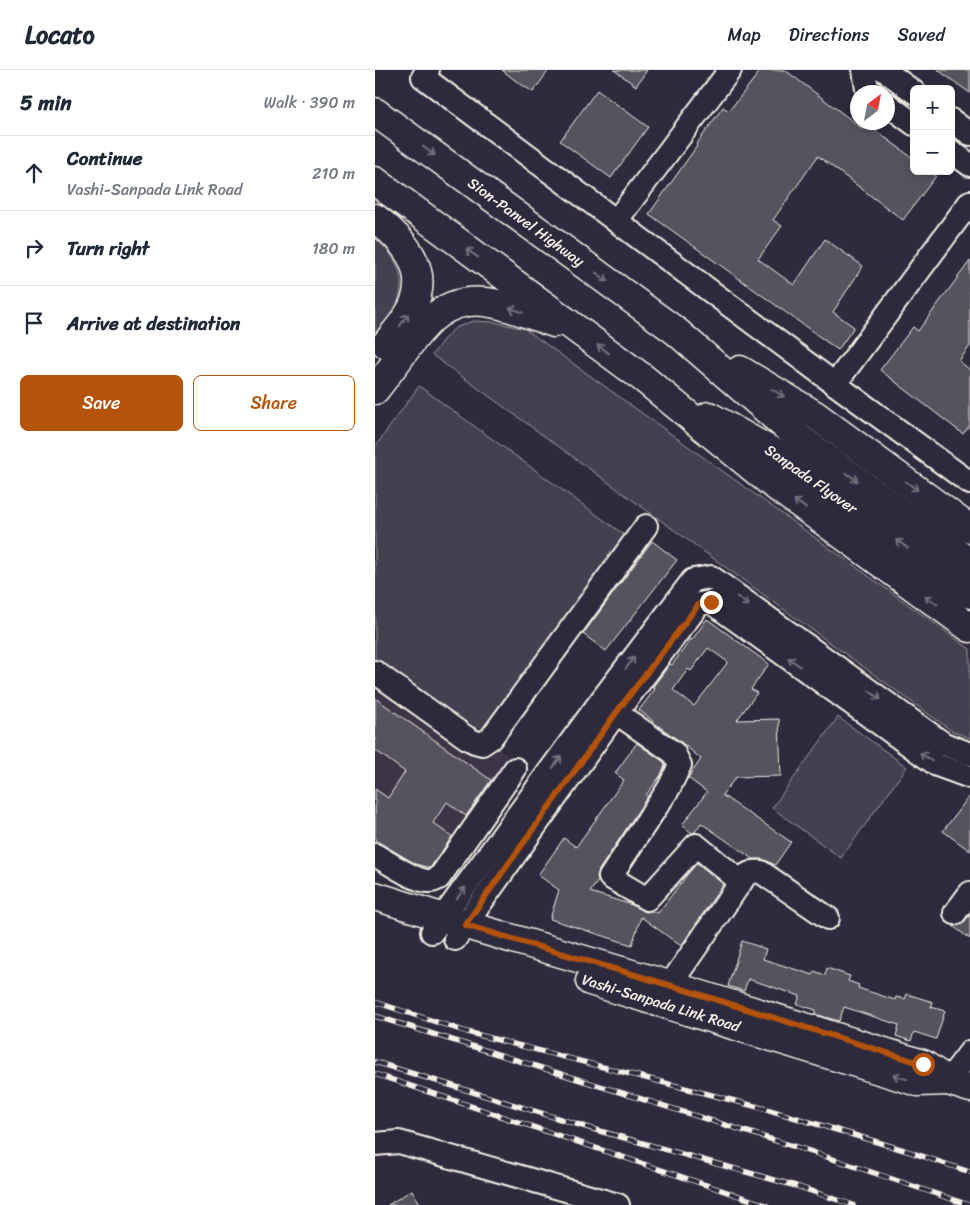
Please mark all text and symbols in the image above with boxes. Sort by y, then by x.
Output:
text: Locato [25,14,95,56]
text: Map [728,19,761,51]
text: Directions [789,19,870,51]
text: Saved [898,19,945,51]
text: 5 min [20,84,72,122]
north arrow [850,85,895,130]
map controls [910,85,955,175]
button: + [910,85,955,130]
text: Walk · 390 m [264,88,355,117]
button: − [910,130,955,175]
text: Continue [67,142,143,175]
one-way arrow [421,146,435,156]
icon: ahead [20,159,48,187]
text: 210 m [312,159,355,188]
street label: Sion-Panvel Highway [462,171,590,274]
text: Vashi-Sanpada Link Road [67,175,242,204]
text: Turn right [67,232,149,265]
icon: right [20,234,48,262]
text: 180 m [312,234,355,263]
one-way arrow [465,248,479,258]
one-way arrow [595,272,608,283]
one-way arrow [508,305,524,315]
text: Arrive at destination [67,307,240,340]
icon: arrive [20,309,48,337]
one-way arrow [399,314,409,328]
one-way arrow [597,344,610,355]
button: Save [20,375,183,431]
button: Share [193,375,355,431]
one-way arrow [771,388,785,398]
street label: Sanpada Flyover [759,437,864,521]
one-way arrow [845,472,859,482]
one-way arrow [904,481,918,491]
one-way arrow [794,498,807,509]
one-way arrow [896,539,909,550]
route end [700,591,723,614]
one-way arrow [925,594,938,605]
one-way arrow [736,596,750,606]
one-way arrow [624,657,635,670]
one-way arrow [787,657,801,667]
one-way arrow [868,690,882,700]
one-way arrow [920,752,933,763]
one-way arrow [551,756,562,769]
one-way arrow [456,886,466,900]
street label: Vashi-Sanpada Link Road [579,967,744,1040]
route start [912,1053,935,1076]
one-way arrow [893,1071,909,1081]

